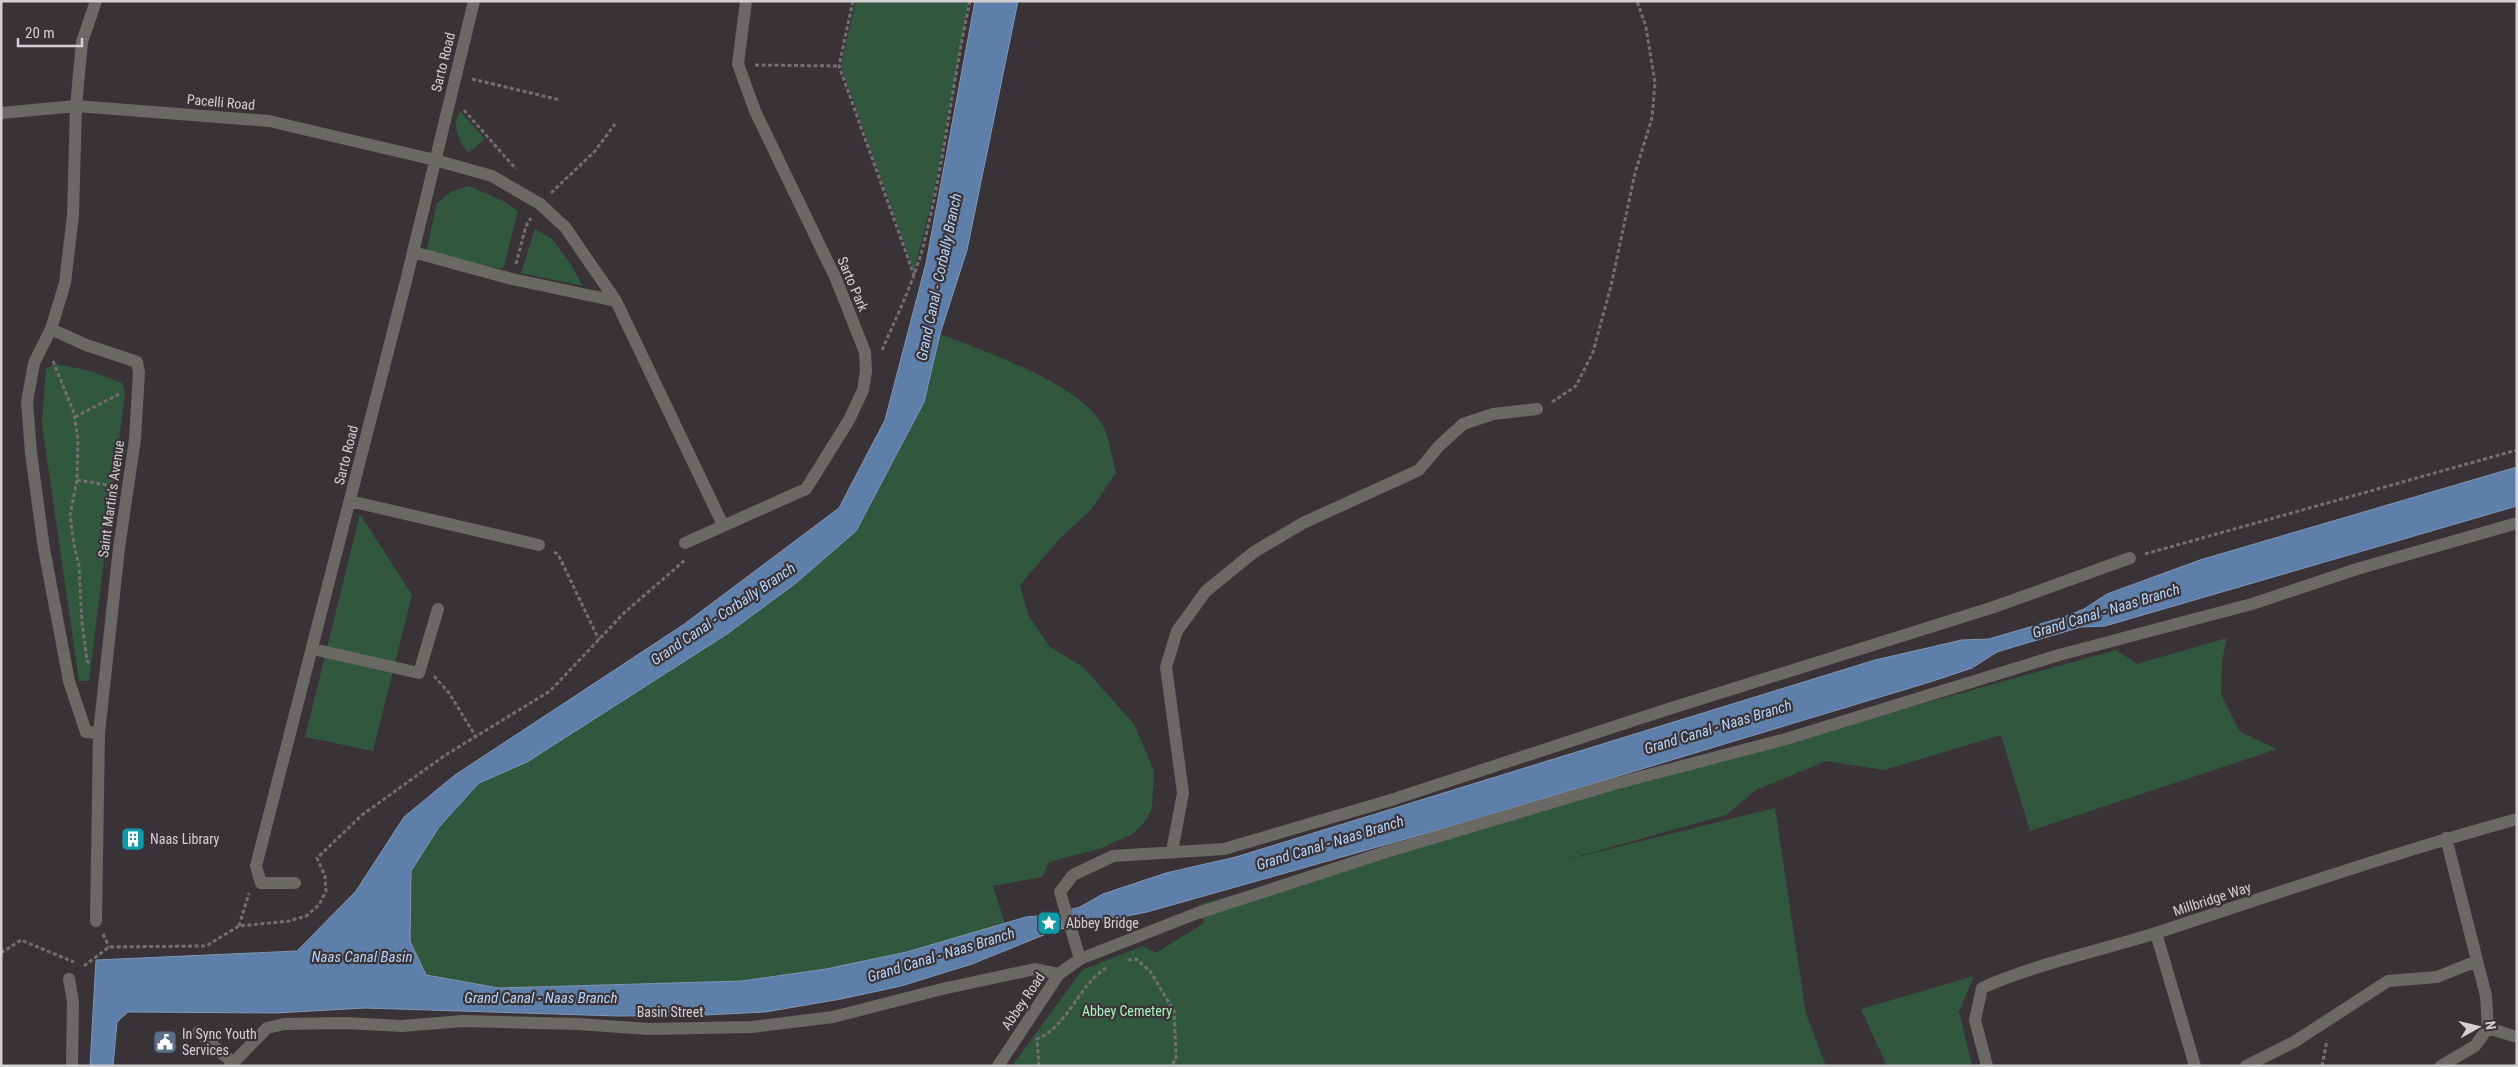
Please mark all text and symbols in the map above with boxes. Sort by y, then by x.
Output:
scale bar [18,15,81,47]
text: 20 m [25,24,55,42]
street label: Sarto Road [428,31,458,93]
street label: Pacelli Road [186,91,256,113]
water label: Grand Canal - Corbally Branch [912,192,966,362]
street label: Sarto Park [834,254,872,314]
street label: Sarto Road [331,424,361,486]
street label: Saint Martin's Avenue [95,439,127,559]
water label: Grand Canal - Corbally Branch [647,559,799,669]
water label: Grand Canal - Naas Branch [2030,580,2182,642]
water label: Grand Canal - Naas Branch [1642,696,1794,758]
water label: Grand Canal - Naas Branch [1254,812,1406,874]
building icon: Naas Library [120,826,146,852]
place label: Naas Library [150,831,220,847]
street label: Millbridge Way [2171,879,2253,919]
place icon: Abbey Bridge [1036,910,1062,936]
place label: Abbey Bridge [1066,915,1139,931]
water label: Grand Canal - Naas Branch [865,924,1017,986]
water label: Naas Canal Basin [312,948,412,966]
street label: Abbey Road [998,969,1048,1033]
water label: Grand Canal - Naas Branch [464,989,618,1007]
north arrow [2453,1002,2503,1052]
park label: Abbey Cemetery [1082,1003,1172,1019]
street label: Basin Street [637,1004,703,1020]
text: N [2482,1020,2499,1031]
place label: In Sync Youth Services [182,1026,257,1058]
public building icon: In Sync Youth Services [152,1029,178,1055]

